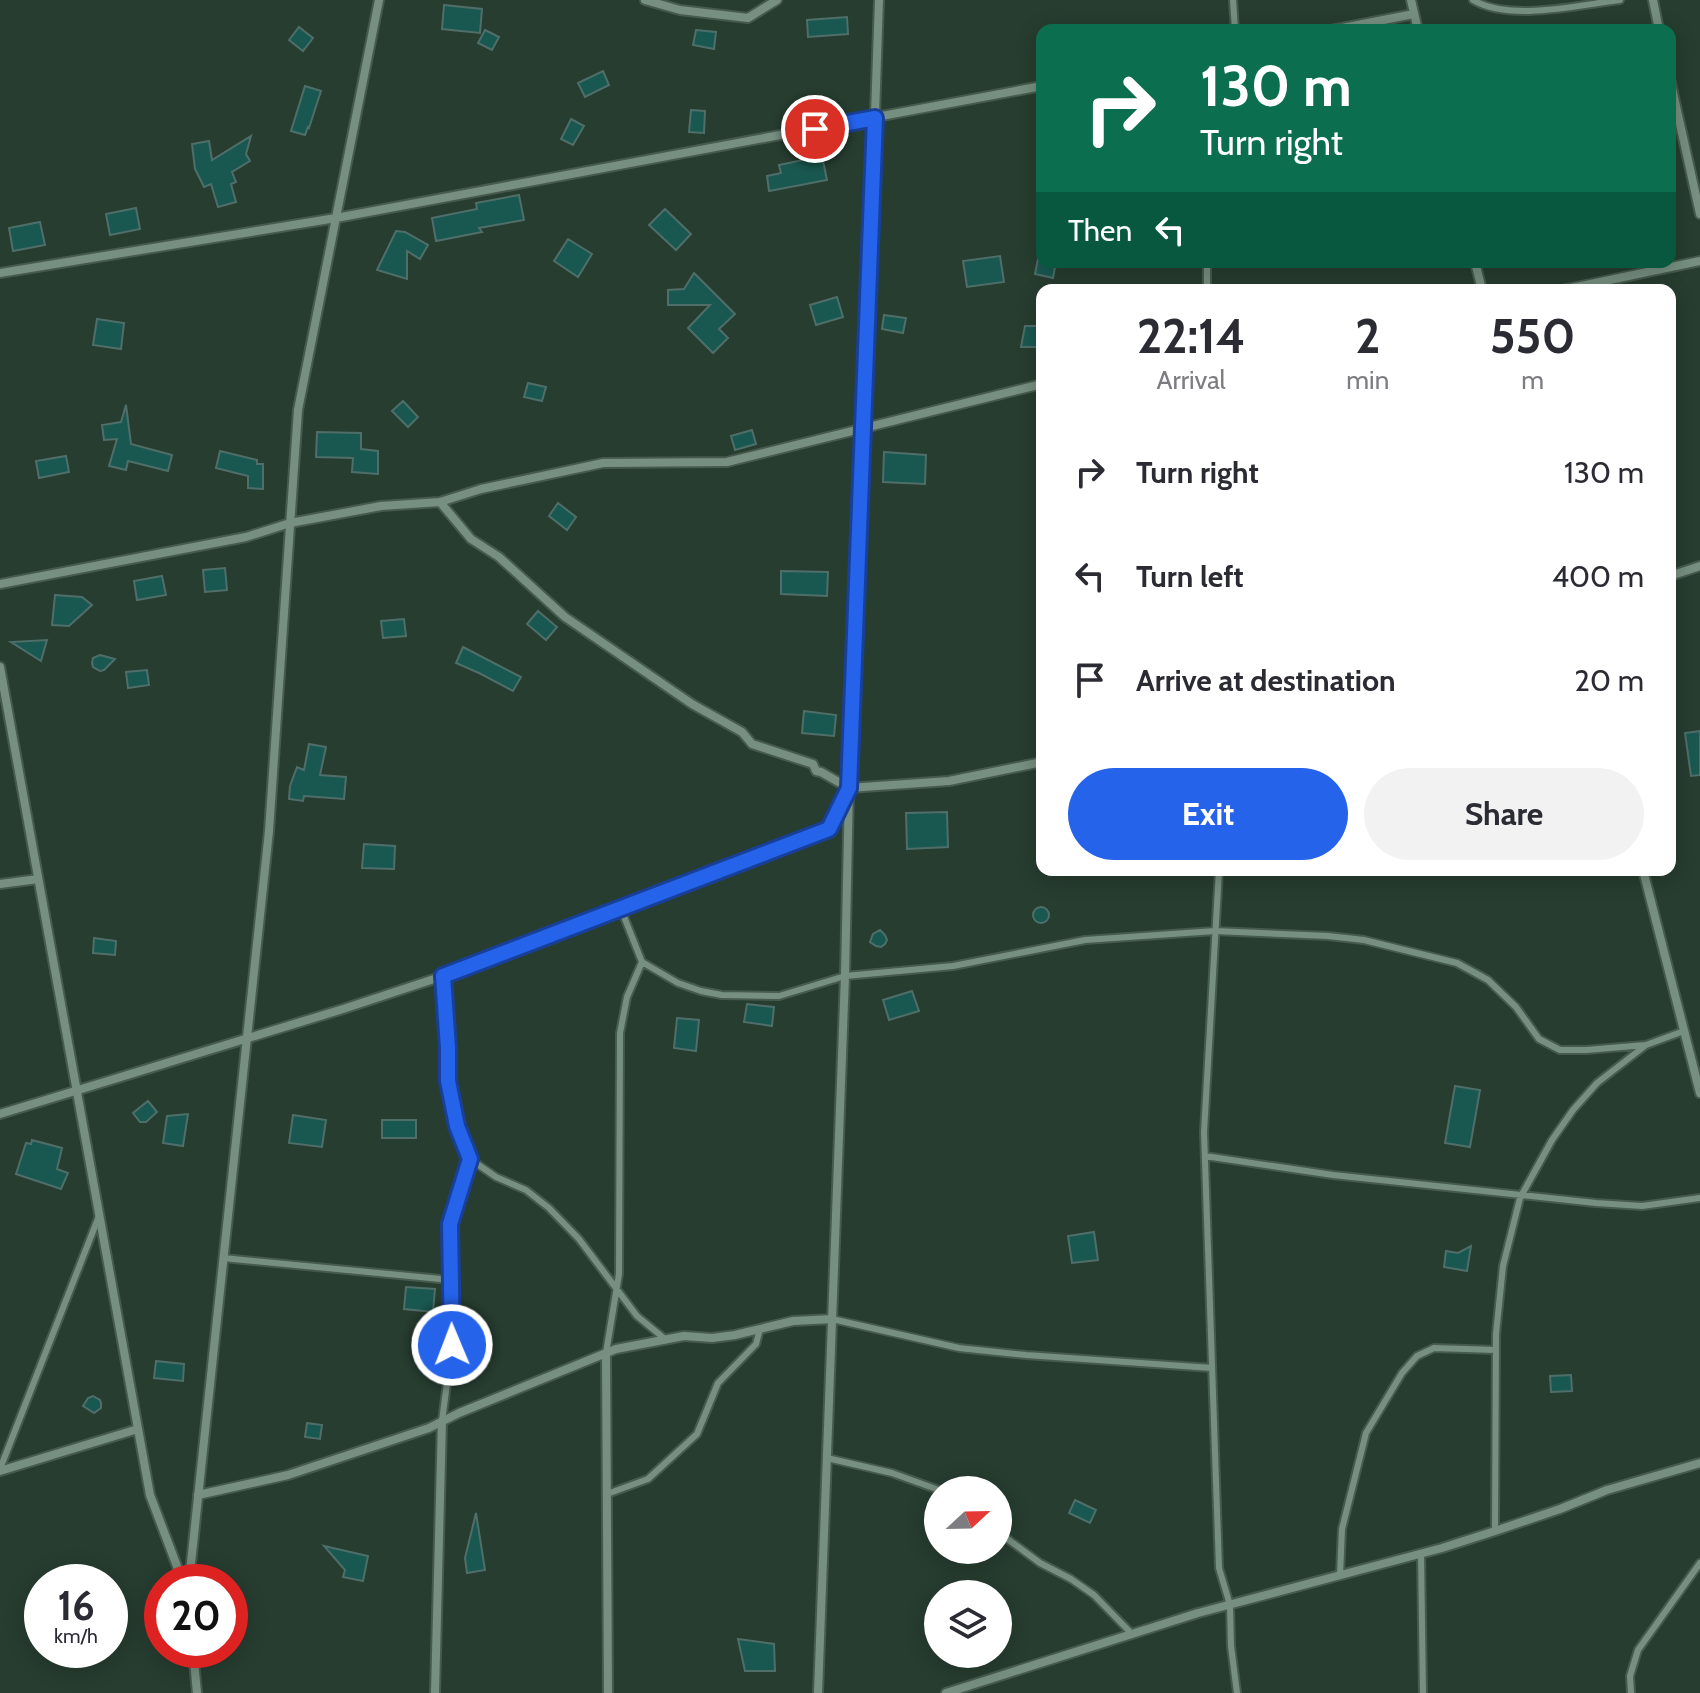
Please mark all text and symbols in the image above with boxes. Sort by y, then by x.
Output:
text: 130 m [1200,52,1352,120]
icon: right [1068,56,1172,160]
pin [781,95,849,163]
icon: arrive [793,107,837,151]
text: Turn right [1200,120,1343,164]
icon: left [1148,208,1192,252]
text: Then [1068,212,1132,249]
text: 22:14 [1137,307,1246,365]
text: 2 [1355,307,1380,365]
text: 550 [1490,307,1575,365]
text: Arrival [1157,364,1226,396]
text: min [1346,364,1389,396]
text: m [1521,364,1544,396]
icon: right [1068,450,1112,494]
text: Turn right [1136,454,1259,491]
text: 130 m [1564,454,1644,491]
icon: left [1068,554,1112,598]
text: Turn left [1136,558,1244,595]
text: 400 m [1552,558,1644,595]
icon: arrive [1068,658,1112,702]
text: Arrive at destination [1136,662,1396,699]
text: 20 m [1574,662,1644,699]
button: Exit [1068,768,1348,860]
button: Share [1364,768,1644,860]
position arrow [410,1303,494,1387]
north arrow [924,1476,1012,1564]
map controls [924,1476,1012,1668]
speed limit sign: 20 [144,1564,248,1668]
button: layers [924,1580,1012,1668]
text: 16 [57,1581,95,1630]
text: km/h [54,1624,98,1648]

